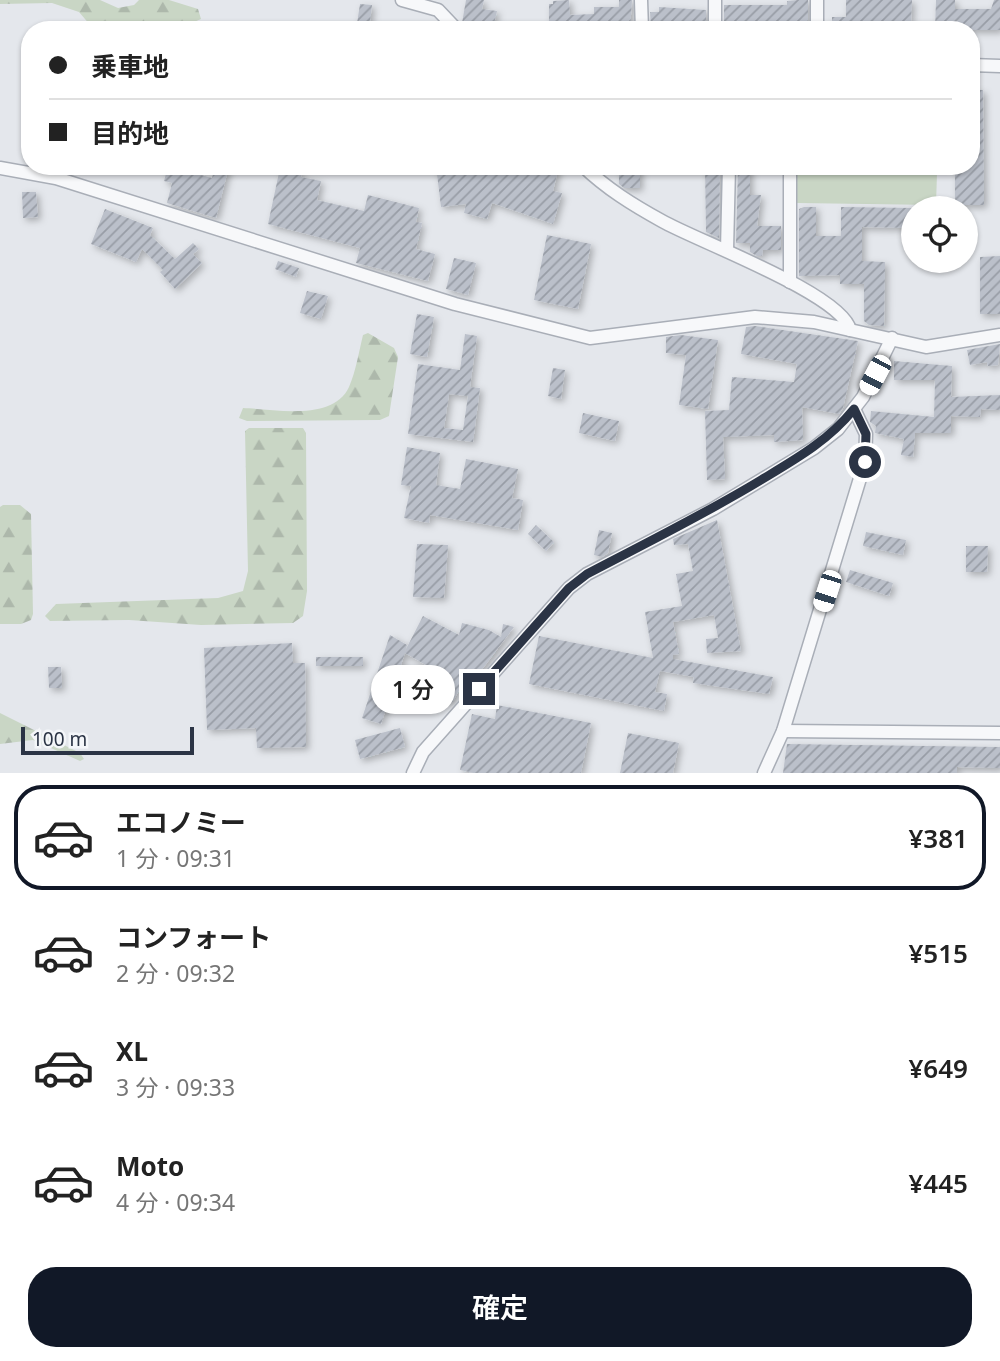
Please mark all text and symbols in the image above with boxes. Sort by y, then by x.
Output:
text: 乗車地 [91,48,169,84]
text: 目的地 [91,115,169,151]
map controls [901,196,978,273]
button: locate [901,196,978,273]
car [856,352,895,398]
route start [849,446,881,478]
car [811,568,844,614]
callout: 1 分 [370,664,454,714]
text: 1 分 [392,673,434,705]
route end [463,673,495,705]
scale bar [21,724,194,756]
text: 100 m [32,726,87,752]
text: エコノミー [116,804,246,840]
icon: car [32,806,95,869]
text: ¥381 [909,820,968,856]
text: 1 分 · 09:31 [116,842,235,874]
text: コンフォート [116,919,271,955]
icon: car [32,921,95,984]
text: ¥515 [909,935,968,971]
text: 2 分 · 09:32 [116,957,235,989]
text: XL [116,1033,148,1069]
icon: car [32,1036,95,1099]
text: ¥649 [909,1050,968,1086]
text: 3 分 · 09:33 [116,1071,235,1103]
text: Moto [116,1148,184,1184]
icon: car [32,1151,95,1214]
text: ¥445 [909,1165,968,1201]
text: 4 分 · 09:34 [116,1186,235,1218]
button: 確定 [28,1267,972,1347]

